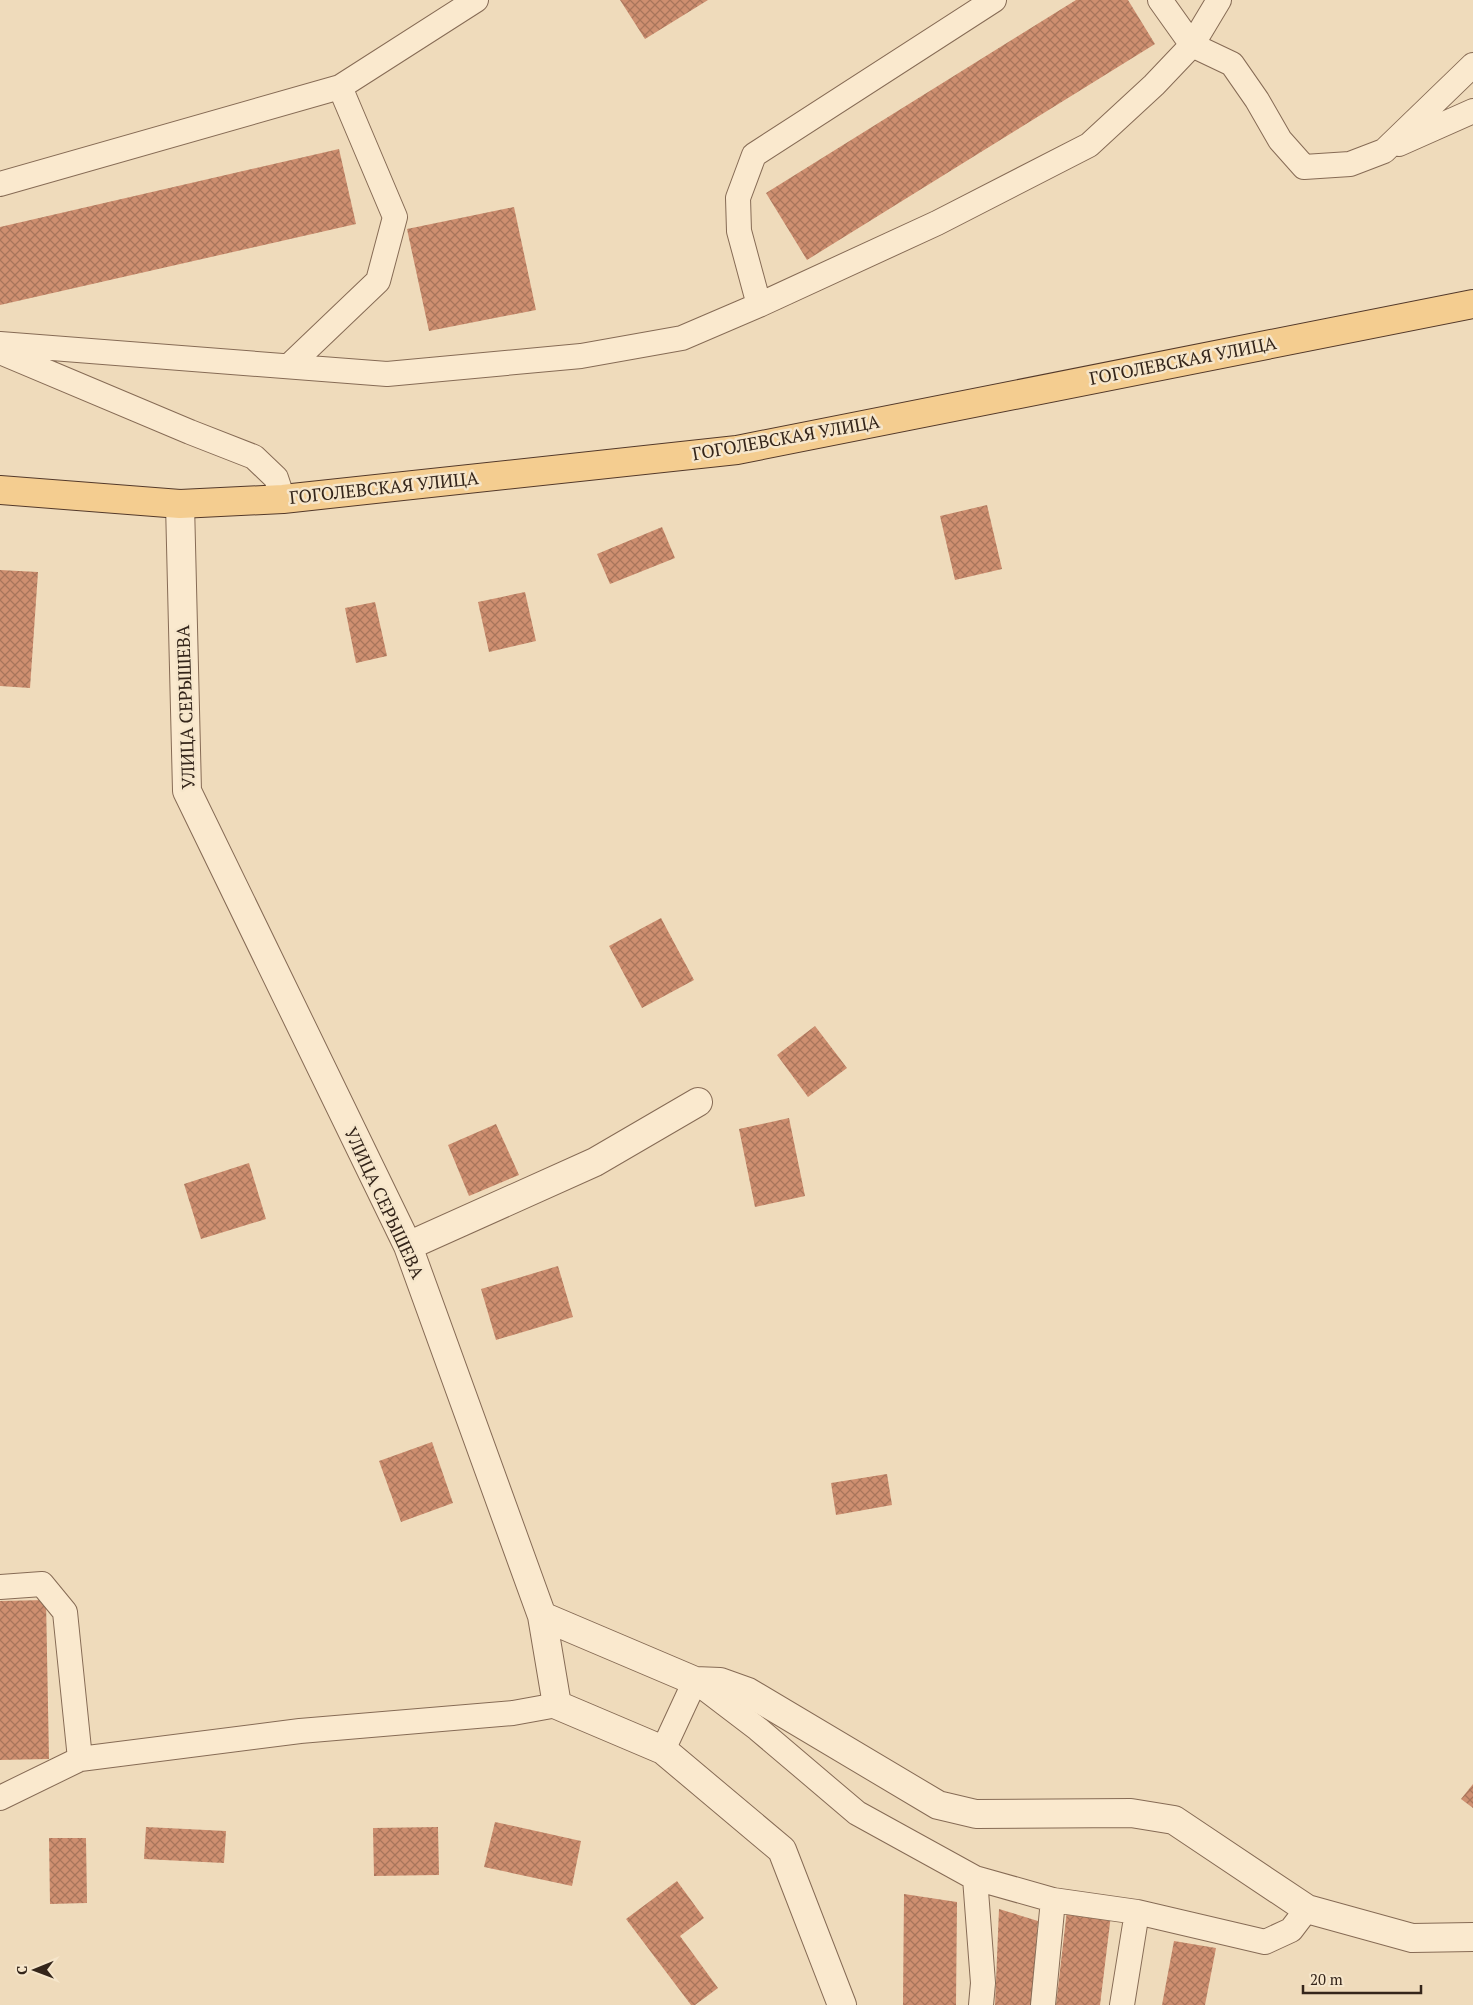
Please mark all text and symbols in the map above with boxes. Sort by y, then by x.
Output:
street label: ГОГОЛЕВСКАЯ УЛИЦА [1087,330,1279,390]
street label: ГОГОЛЕВСКАЯ УЛИЦА [690,409,882,465]
street label: ГОГОЛЕВСКАЯ УЛИЦА [288,465,480,509]
street label: УЛИЦА СЕРЫШЕВА [170,624,200,790]
street label: УЛИЦА СЕРЫШЕВА [339,1123,431,1283]
north arrow [10,1945,60,1995]
scale bar [1303,1962,1420,1994]
text: С [12,1966,31,1975]
text: 20 m [1310,1969,1343,1989]

